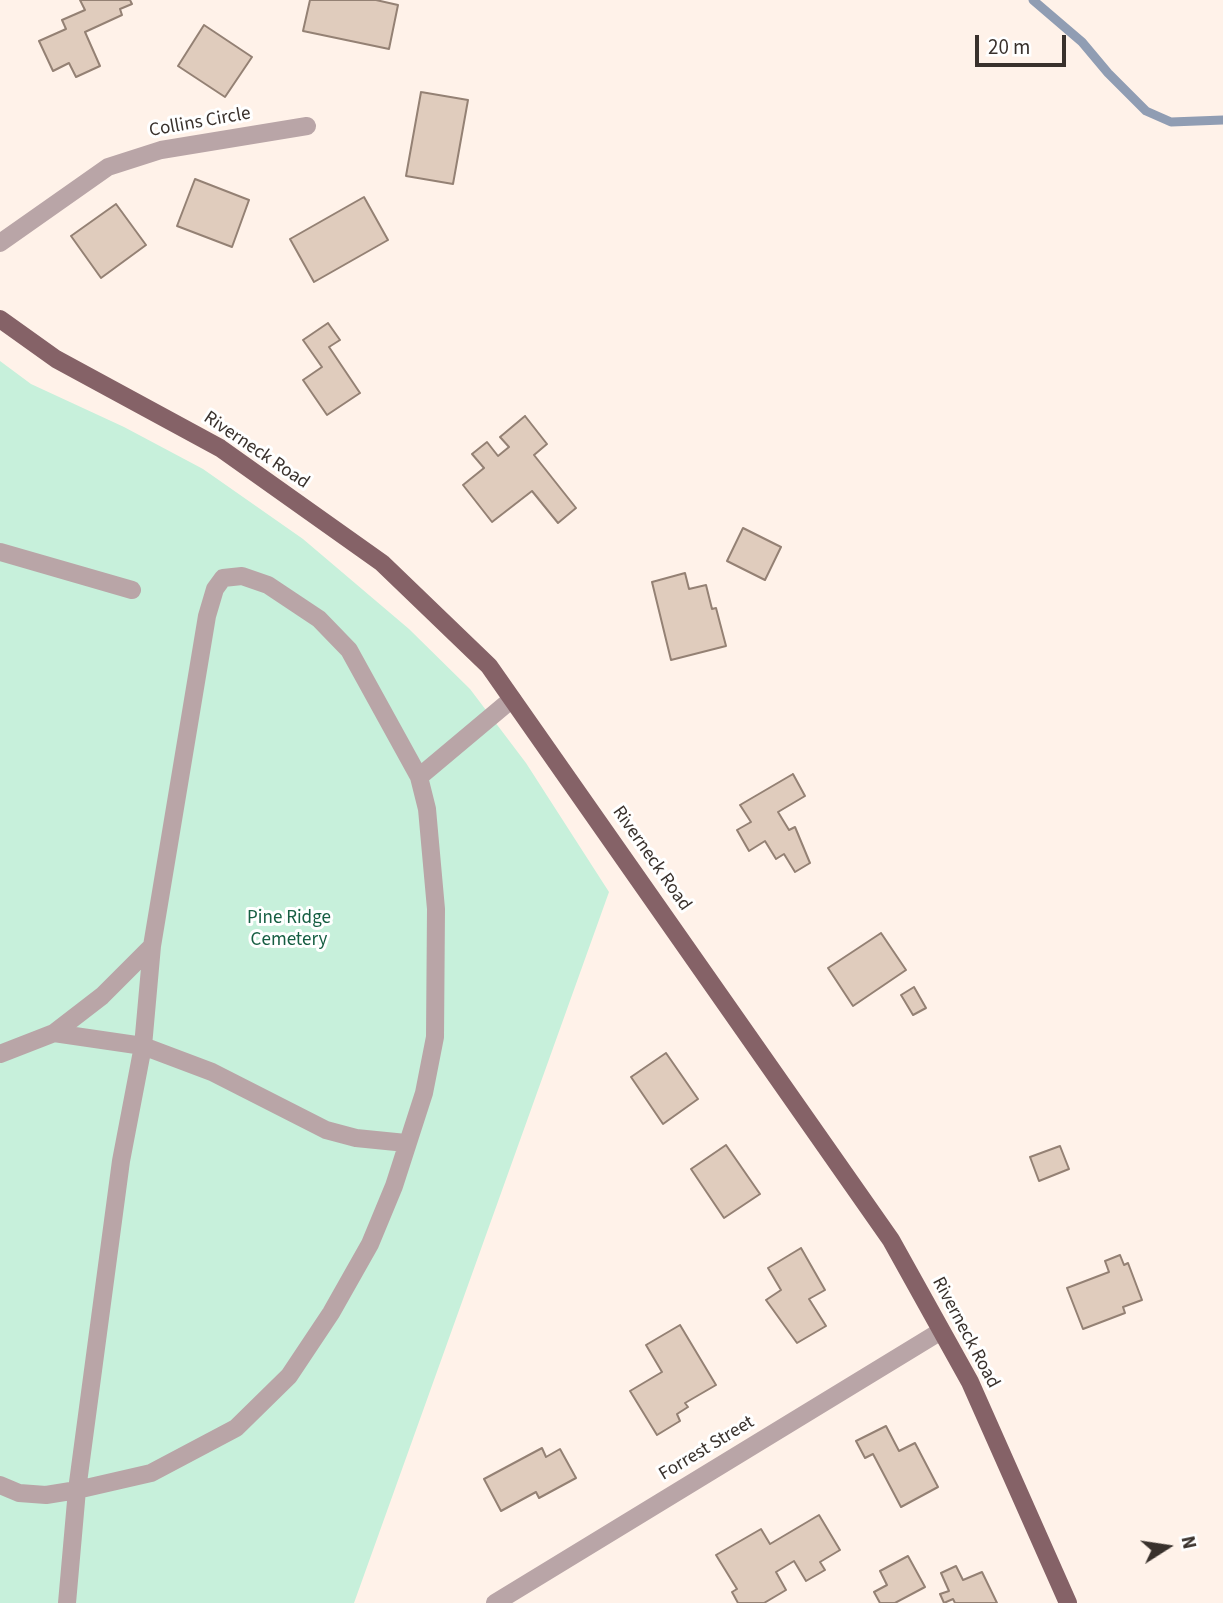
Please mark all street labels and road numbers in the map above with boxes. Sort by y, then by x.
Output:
street label: Collins Circle [148,103,252,143]
street label: Riverneck Road [199,407,313,495]
street label: Riverneck Road [606,802,696,916]
street label: Riverneck Road [926,1273,1004,1393]
street label: Forrest Street [655,1412,759,1486]

